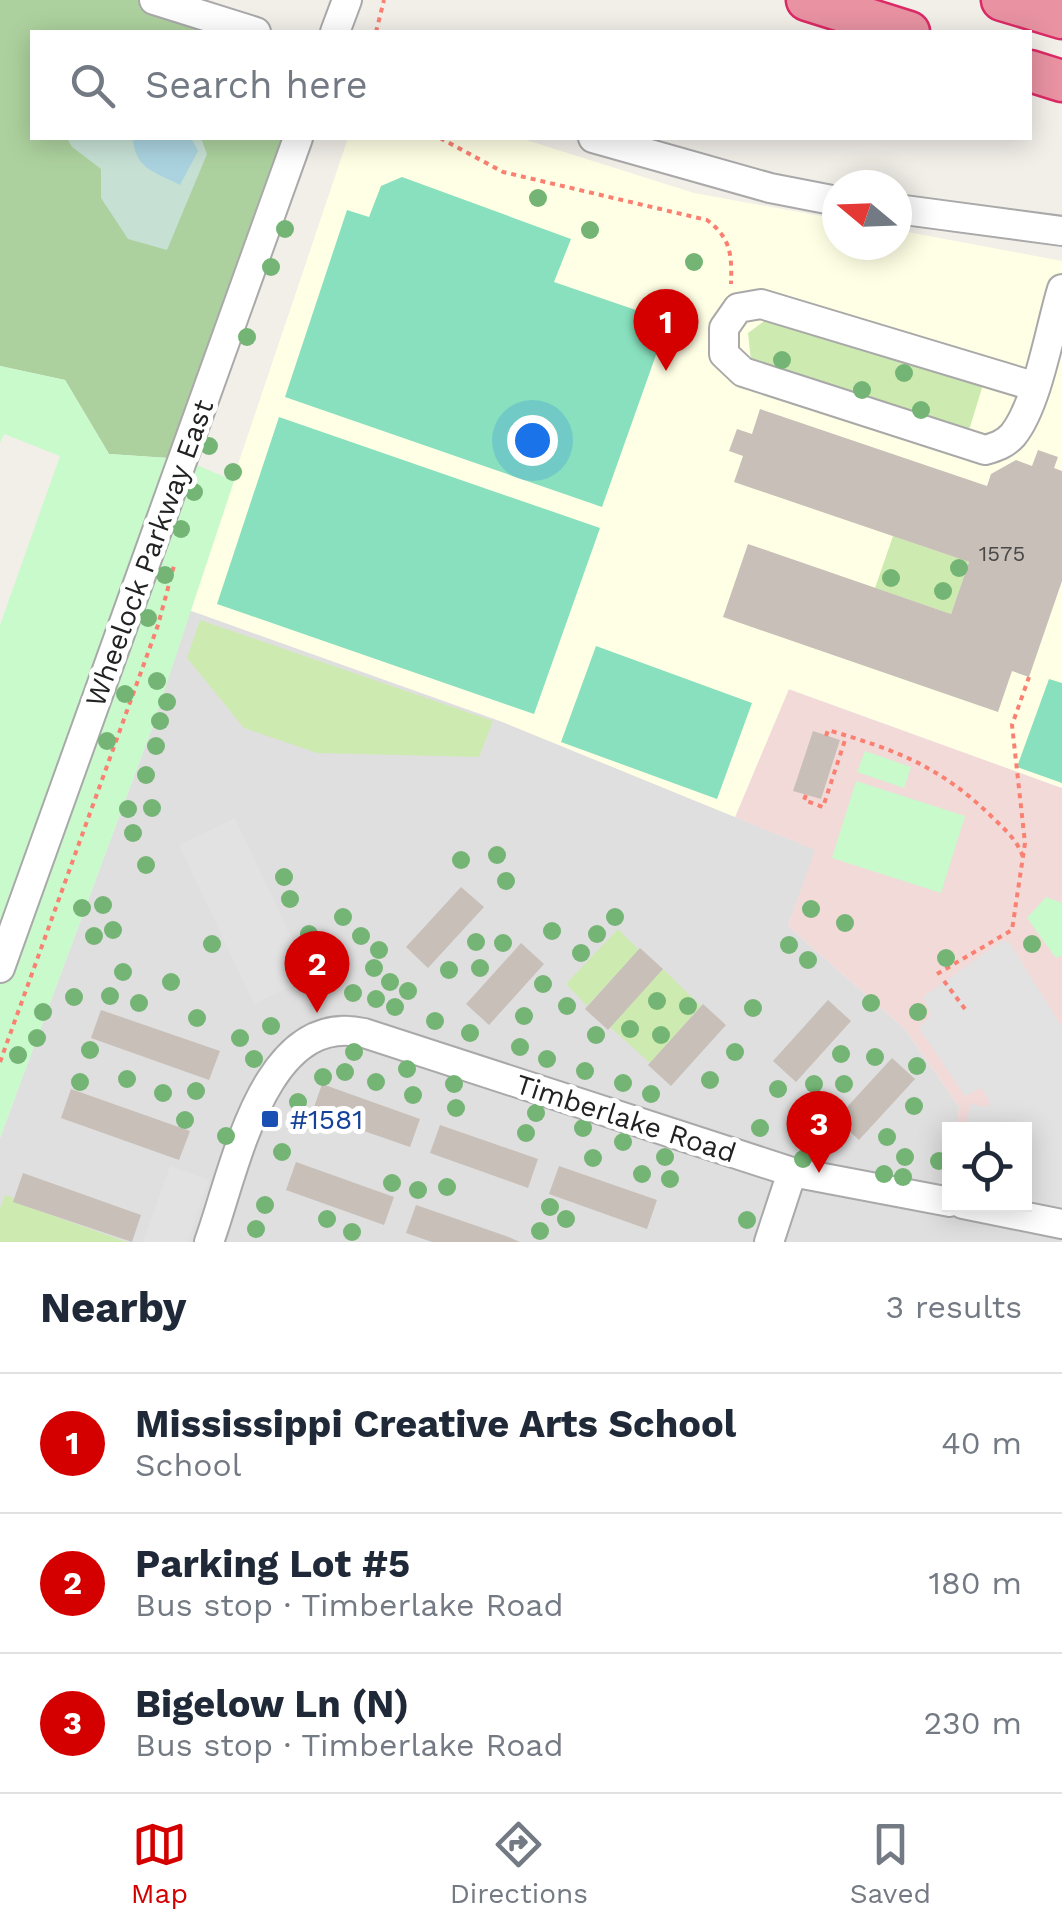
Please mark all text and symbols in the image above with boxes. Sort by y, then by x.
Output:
search box [30,30,1032,140]
icon: search [65,58,120,113]
text: Search here [145,63,368,107]
north arrow [822,170,912,260]
pin: 1 [634,288,698,371]
street label: Wheelock Parkway East [79,395,221,711]
your location [507,415,558,466]
house number: 1575 [979,541,1025,566]
pin: 2 [284,930,350,1013]
street label: Timberlake Road [512,1067,740,1170]
pin: 3 [786,1090,852,1173]
place label: #1581 [290,1103,363,1136]
marker: #1581 [259,1108,281,1130]
map controls [942,1122,1032,1212]
button: locate [942,1122,1032,1212]
text: Nearby [40,1283,187,1332]
text: 3 results [885,1288,1022,1326]
text: Mississippi Creative Arts School [135,1402,736,1446]
text: 1 [66,1424,79,1462]
text: 40 m [941,1424,1022,1462]
text: School [135,1446,241,1484]
text: Parking Lot #5 [135,1542,410,1586]
text: 2 [63,1564,82,1602]
text: 180 m [928,1564,1022,1602]
text: Bus stop · Timberlake Road [135,1586,564,1624]
text: Bigelow Ln (N) [135,1682,409,1726]
text: 3 [63,1704,82,1742]
text: 230 m [923,1704,1022,1742]
text: Bus stop · Timberlake Road [135,1726,564,1764]
tab: Map [131,1817,188,1910]
tab: Directions [450,1817,588,1910]
tab: Saved [850,1817,931,1910]

